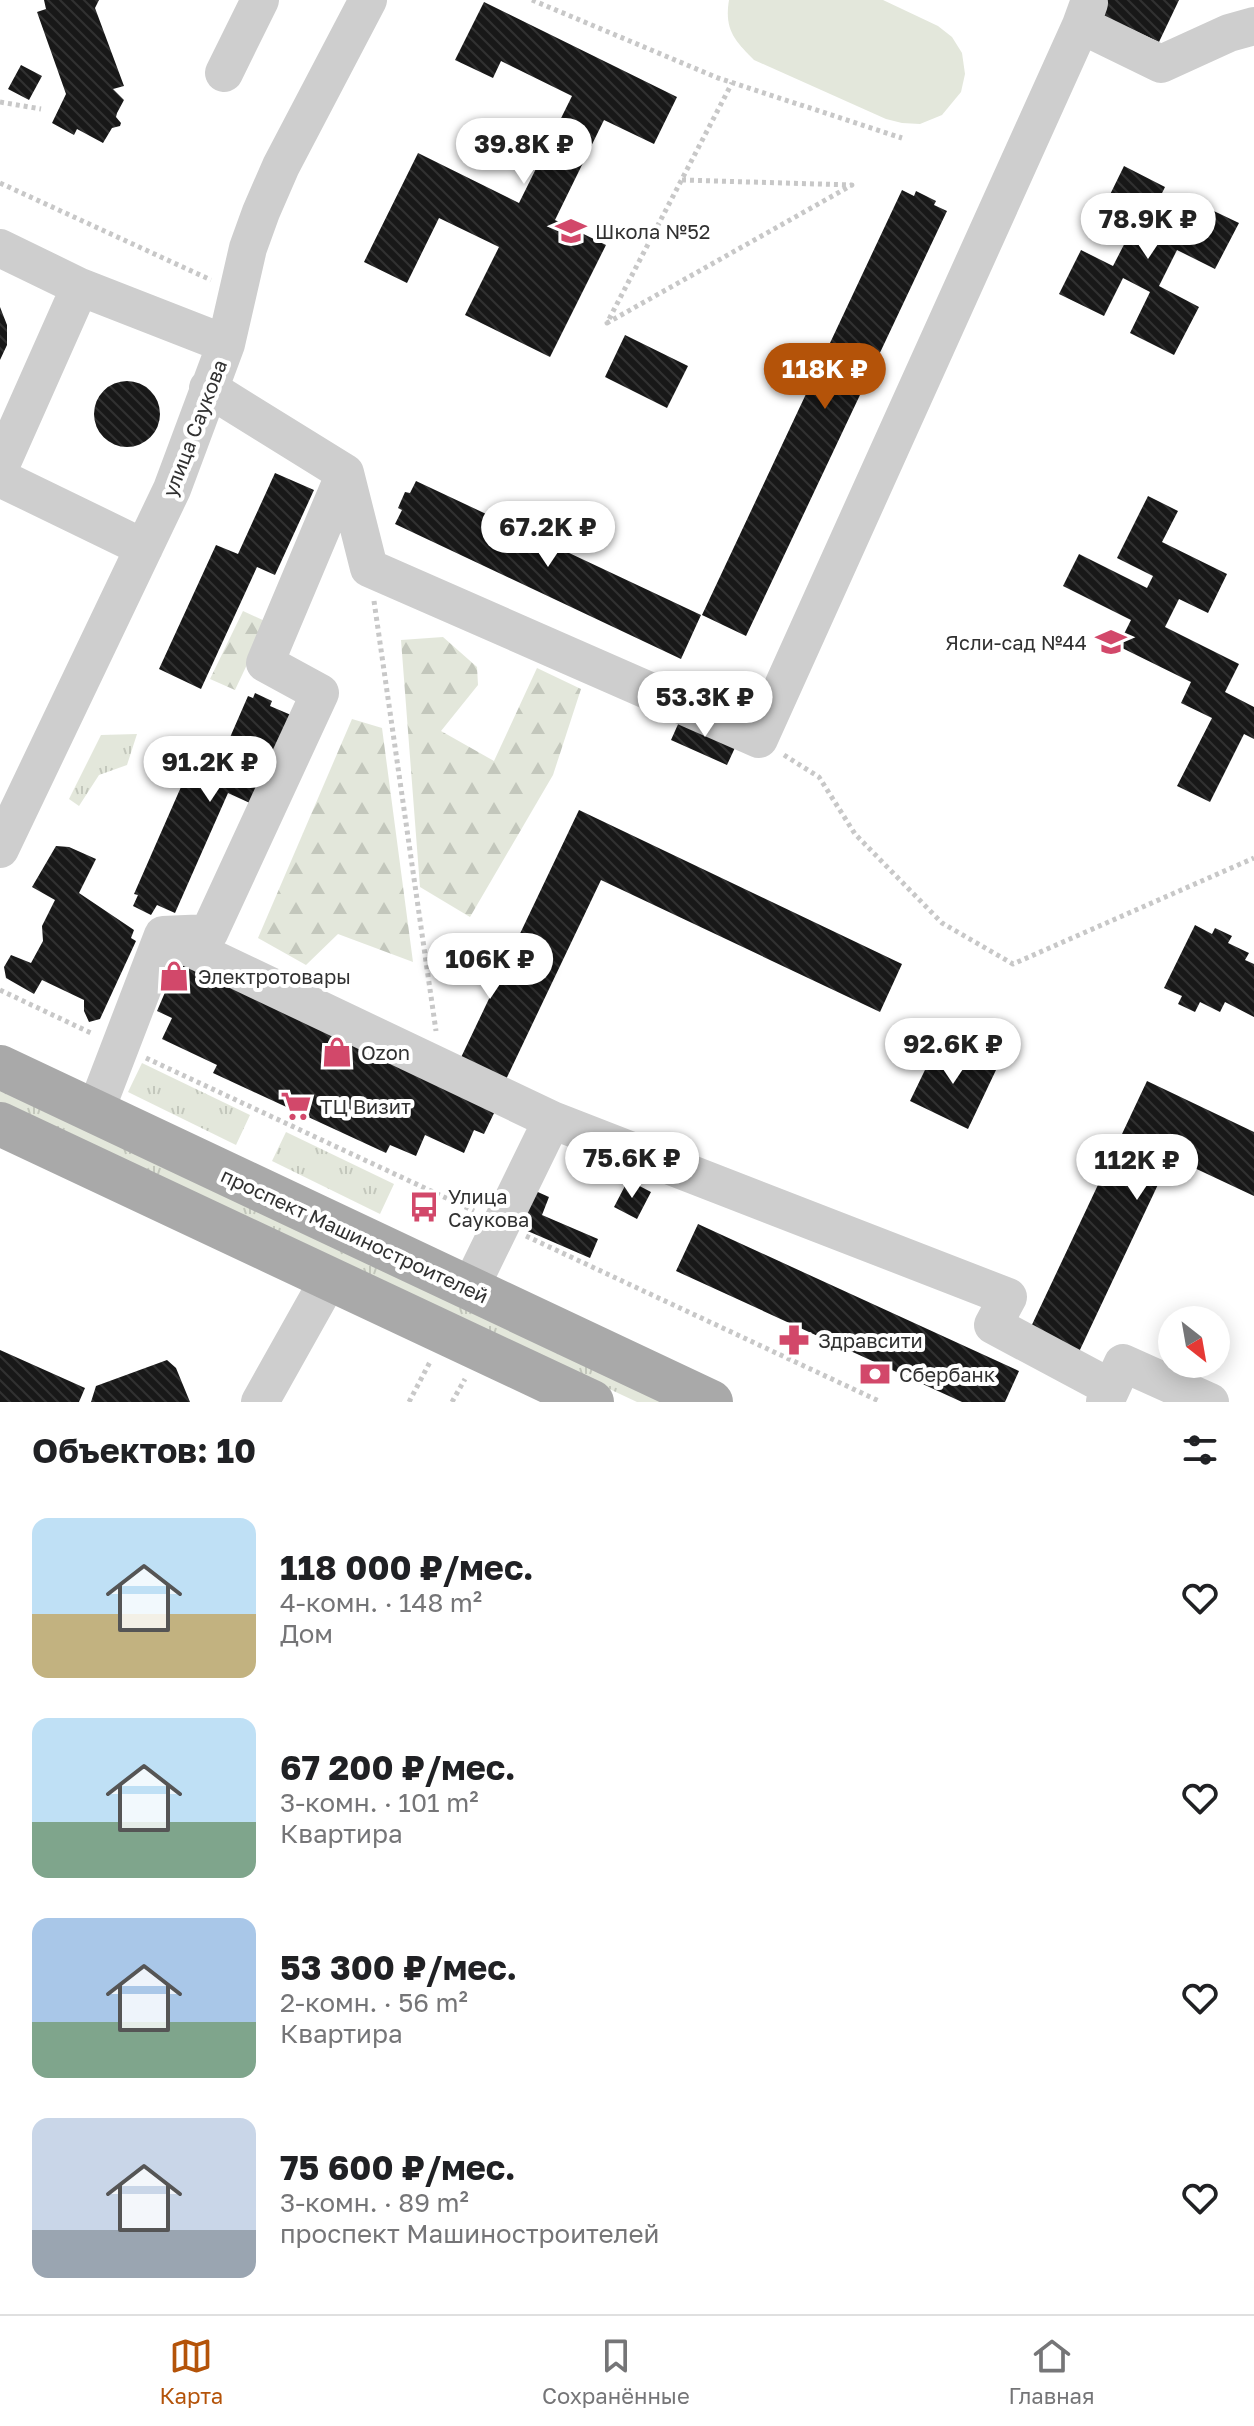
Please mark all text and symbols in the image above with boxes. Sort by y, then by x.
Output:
pin: 39.8K ₽ [450,118,598,186]
text: 39.8K ₽ [474,128,574,159]
pin: 78.9K ₽ [1074,193,1222,261]
text: 78.9K ₽ [1099,203,1197,234]
school or university icon: Школа №52 [554,214,588,248]
place label: Школа №52 [595,219,710,243]
pin: 118K ₽ [760,343,890,411]
text: 118K ₽ [782,353,868,384]
street label: улица Саукова [157,356,231,500]
pin: 67.2K ₽ [474,501,622,569]
text: 67.2K ₽ [499,511,597,542]
school or university icon: Ясли-сад №44 [1094,625,1128,659]
place label: Ясли-сад №44 [945,630,1087,654]
pin: 53.3K ₽ [631,671,779,739]
text: 53.3K ₽ [656,681,754,712]
pin: 91.2K ₽ [136,736,284,804]
text: 91.2K ₽ [162,746,258,777]
pin: 106K ₽ [425,933,555,1001]
text: 106K ₽ [445,943,535,974]
shop icon: Электротовары [157,959,191,993]
place label: Электротовары [198,964,351,988]
pin: 92.6K ₽ [879,1018,1027,1086]
text: 92.6K ₽ [903,1028,1003,1059]
shop icon: Ozon [320,1035,354,1069]
place label: Ozon [361,1040,410,1064]
supermarket icon: ТЦ Визит [279,1089,313,1123]
place label: ТЦ Визит [320,1094,411,1118]
pin: 75.6K ₽ [558,1132,706,1200]
pin: 112K ₽ [1072,1134,1202,1202]
text: 75.6K ₽ [583,1142,681,1173]
text: 112K ₽ [1094,1144,1180,1175]
street label: проспект Машиностроителей [218,1162,492,1308]
place label: Улица Саукова [448,1184,529,1231]
bus stop icon: Улица Саукова [407,1190,441,1224]
north arrow [1158,1306,1230,1378]
map controls [1158,1306,1230,1378]
pharmacy icon: Здравсити [777,1323,811,1357]
place label: Здравсити [818,1328,923,1352]
bank icon: Сбербанк [858,1357,892,1391]
place label: Сбербанк [899,1362,995,1386]
icon: filters [1178,1428,1222,1472]
text: Объектов: 10 [32,1430,256,1470]
text: 118 000 ₽/мес. [280,1547,534,1587]
icon: home [96,1550,192,1646]
icon: heart [1178,1576,1222,1620]
text: 4-комн. · 148 m² [280,1587,482,1618]
text: Дом [280,1618,333,1649]
text: 67 200 ₽/мес. [280,1747,516,1787]
icon: home [96,1750,192,1846]
icon: heart [1178,1776,1222,1820]
text: 3-комн. · 101 m² [280,1787,479,1818]
text: Квартира [280,1818,403,1849]
text: 53 300 ₽/мес. [280,1947,517,1987]
icon: home [96,1950,192,2046]
icon: heart [1178,1976,1222,2020]
text: 2-комн. · 56 m² [280,1987,468,2018]
text: Квартира [280,2018,403,2049]
text: 75 600 ₽/мес. [280,2147,516,2187]
icon: home [96,2150,192,2246]
icon: heart [1178,2176,1222,2220]
text: 3-комн. · 89 m² [280,2187,469,2218]
text: проспект Машиностроителей [280,2218,659,2249]
tab: Карта [159,2334,223,2409]
tab: Сохранённые [542,2334,690,2409]
tab: Главная [1009,2334,1095,2409]

